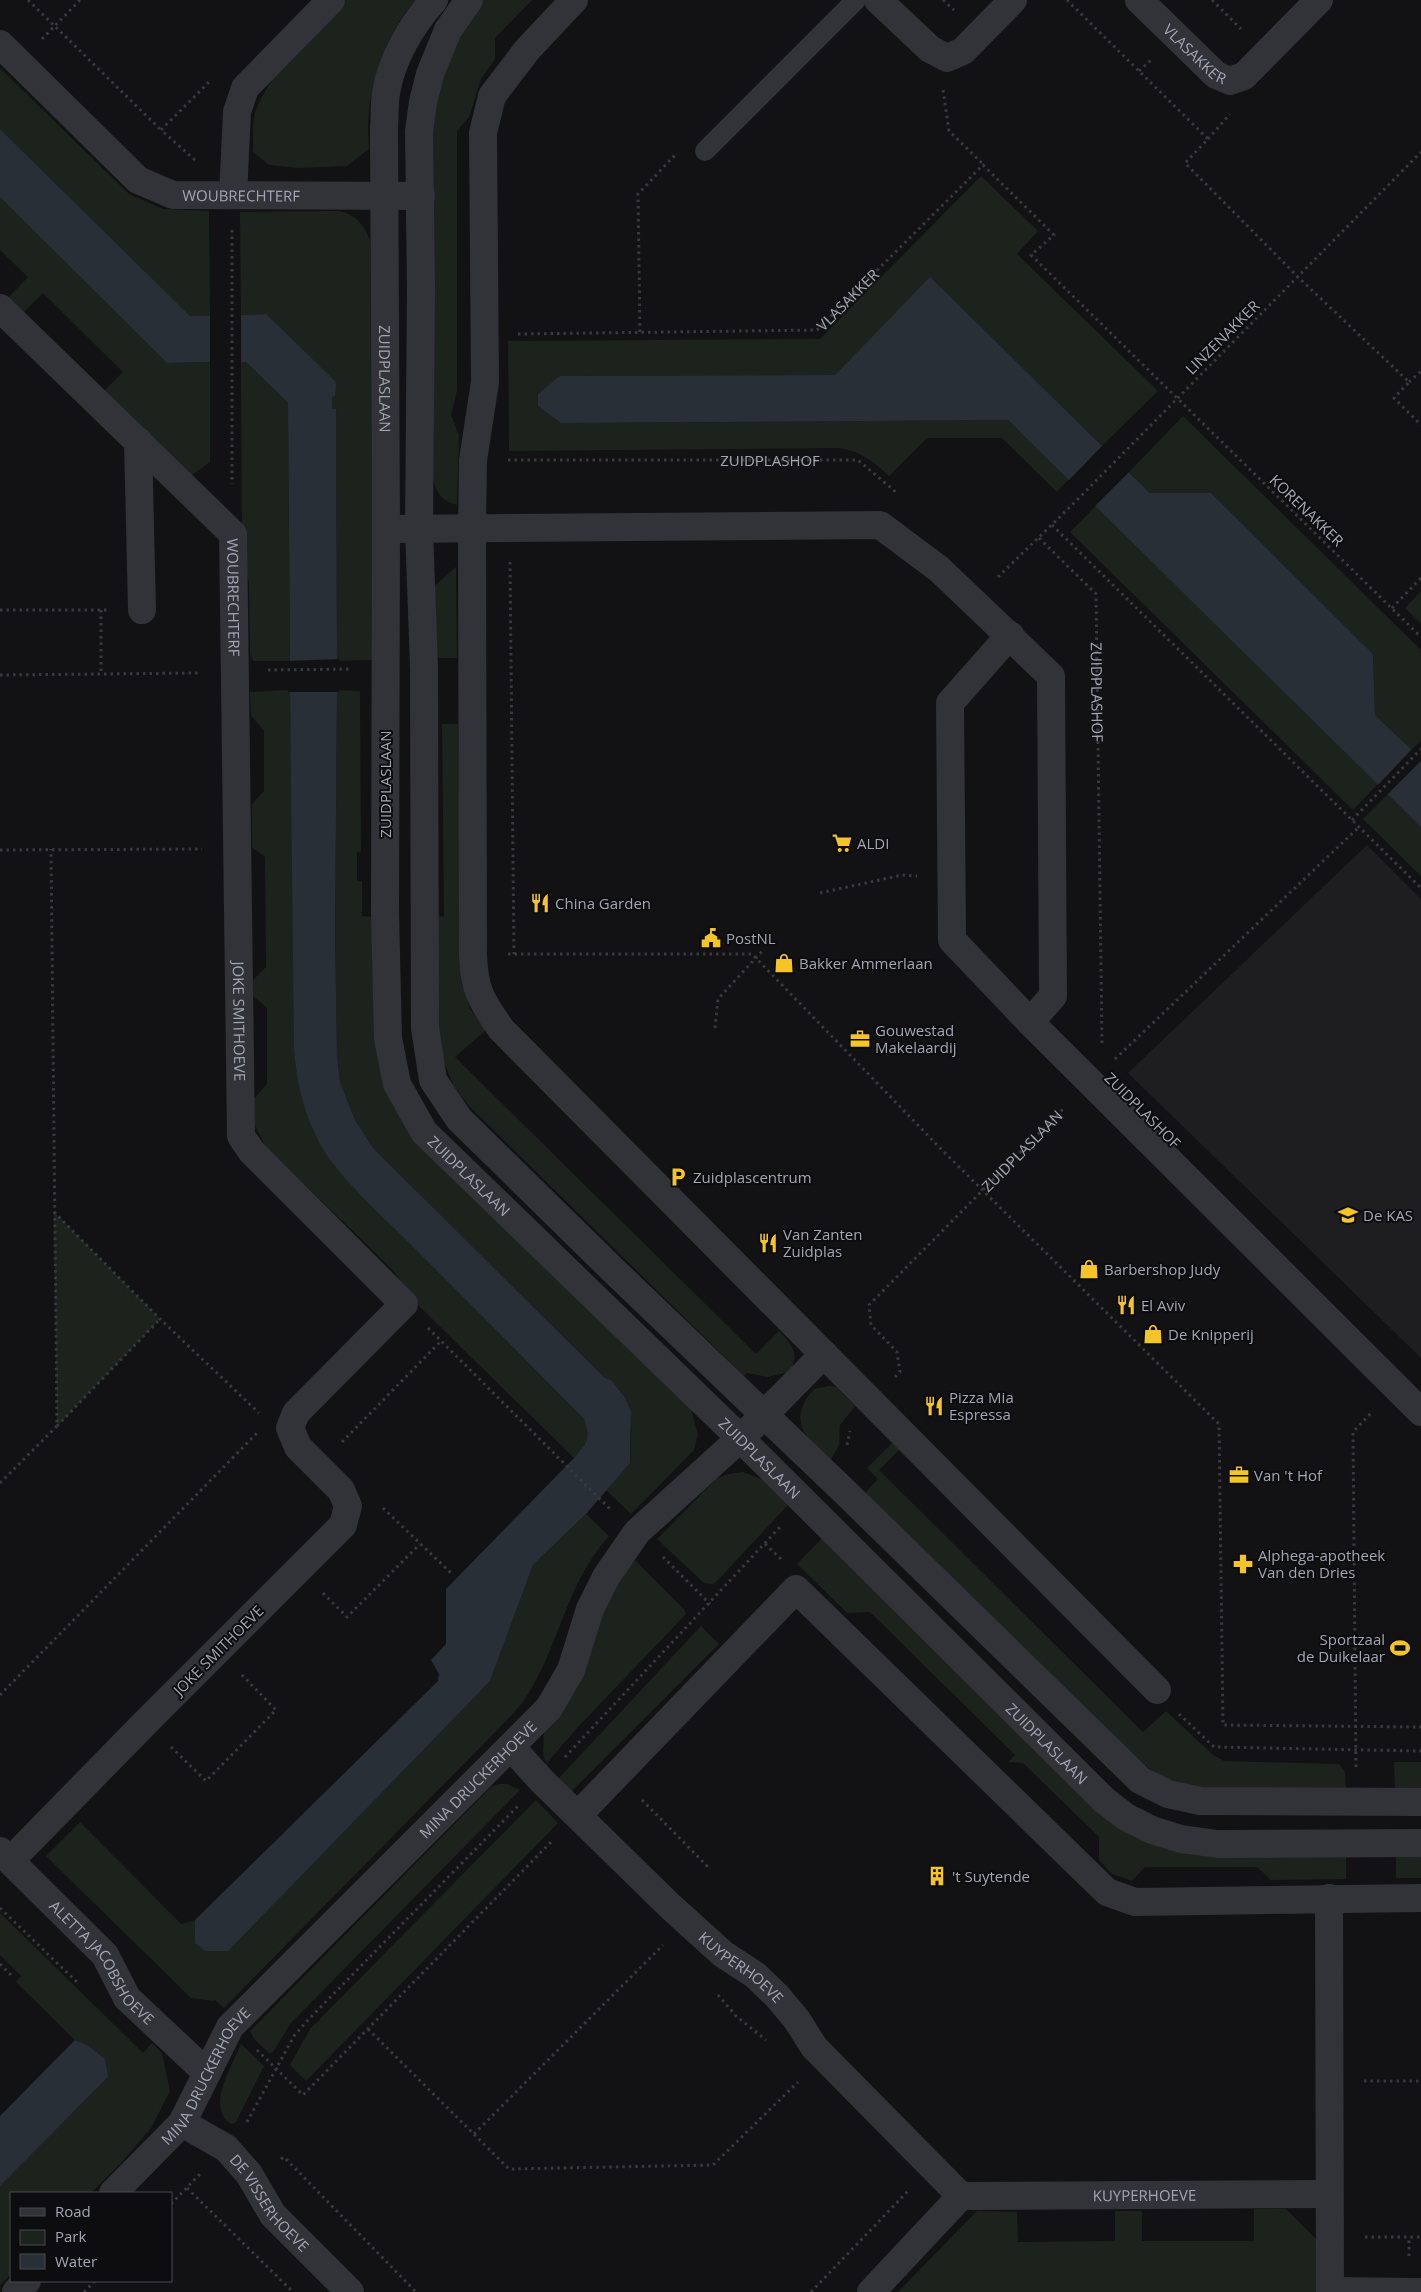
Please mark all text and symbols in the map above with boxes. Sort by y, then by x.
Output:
street label: VLASAKKER [1159,19,1230,89]
street label: WOUBRECHTERF [182,185,300,206]
street label: VLASAKKER [812,264,883,335]
street label: LINZENAKKER [1181,295,1264,378]
street label: ZUIDPLASLAAN [375,325,396,433]
street label: ZUIDPLASHOF [720,450,820,470]
street label: KORENAKKER [1266,470,1349,551]
street label: WOUBRECHTERF [223,538,245,657]
street label: ZUIDPLASHOF [1087,642,1108,742]
street label: ZUIDPLASLAAN [375,730,395,838]
supermarket icon: ALDI [831,832,853,854]
place label: ALDI [857,833,889,853]
restaurant icon: China Garden [529,892,551,914]
place label: China Garden [555,893,651,913]
public building icon: PostNL [700,927,722,949]
place label: PostNL [726,928,776,948]
shop icon: Bakker Ammerlaan [773,952,795,974]
place label: Bakker Ammerlaan [799,953,933,973]
street label: JOKE SMITHOEVE [229,959,250,1081]
place label: Gouwestad Makelaardij [875,1020,956,1057]
office icon: Gouwestad Makelaardij [849,1028,871,1050]
street label: ZUIDPLASHOF [1101,1068,1185,1152]
street label: ZUIDPLASLAAN [977,1106,1067,1196]
street label: ZUIDPLASLAAN [424,1131,515,1220]
parking icon: Zuidplascentrum [667,1166,689,1188]
place label: Zuidplascentrum [693,1167,812,1187]
school or university icon: De KAS [1337,1204,1359,1226]
place label: De KAS [1363,1205,1413,1225]
place label: Van Zanten Zuidplas [783,1224,862,1261]
restaurant icon: Van Zanten Zuidplas [757,1232,779,1254]
shop icon: Barbershop Judy [1078,1258,1100,1280]
place label: Barbershop Judy [1104,1259,1221,1279]
restaurant icon: El Aviv [1115,1294,1137,1316]
place label: El Aviv [1141,1295,1186,1315]
shop icon: De Knipperij [1142,1323,1164,1345]
place label: De Knipperij [1168,1324,1254,1344]
place label: Pizza Mia Espressa [949,1387,1014,1424]
restaurant icon: Pizza Mia Espressa [923,1395,945,1417]
street label: ZUIDPLASLAAN [715,1413,805,1503]
office icon: Van 't Hof [1228,1464,1250,1486]
place label: Van 't Hof [1254,1465,1323,1485]
place label: Alphega-apotheek Van den Dries [1258,1545,1385,1582]
pharmacy icon: Alphega-apotheek Van den Dries [1232,1553,1254,1575]
street label: JOKE SMITHOEVE [167,1601,267,1701]
place label: Sportzaal de Duikelaar [1297,1629,1385,1666]
sports icon: Sportzaal de Duikelaar [1389,1637,1411,1659]
street label: ZUIDPLASLAAN [1002,1698,1092,1788]
street label: MINA DRUCKERHOEVE [415,1716,541,1842]
building icon: 't Suytende [926,1865,948,1887]
place label: 't Suytende [952,1866,1030,1886]
street label: ALETTA JACOBSHOEVE [45,1896,159,2029]
street label: KUYPERHOEVE [695,1927,788,2007]
street label: MINA DRUCKERHOEVE [156,2003,254,2149]
street label: DE VISSERHOEVE [226,2150,314,2256]
street label: KUYPERHOEVE [1093,2185,1196,2205]
legend [10,2192,172,2282]
text: Road [55,2201,91,2221]
text: Park [55,2226,86,2246]
text: Water [55,2251,97,2271]

